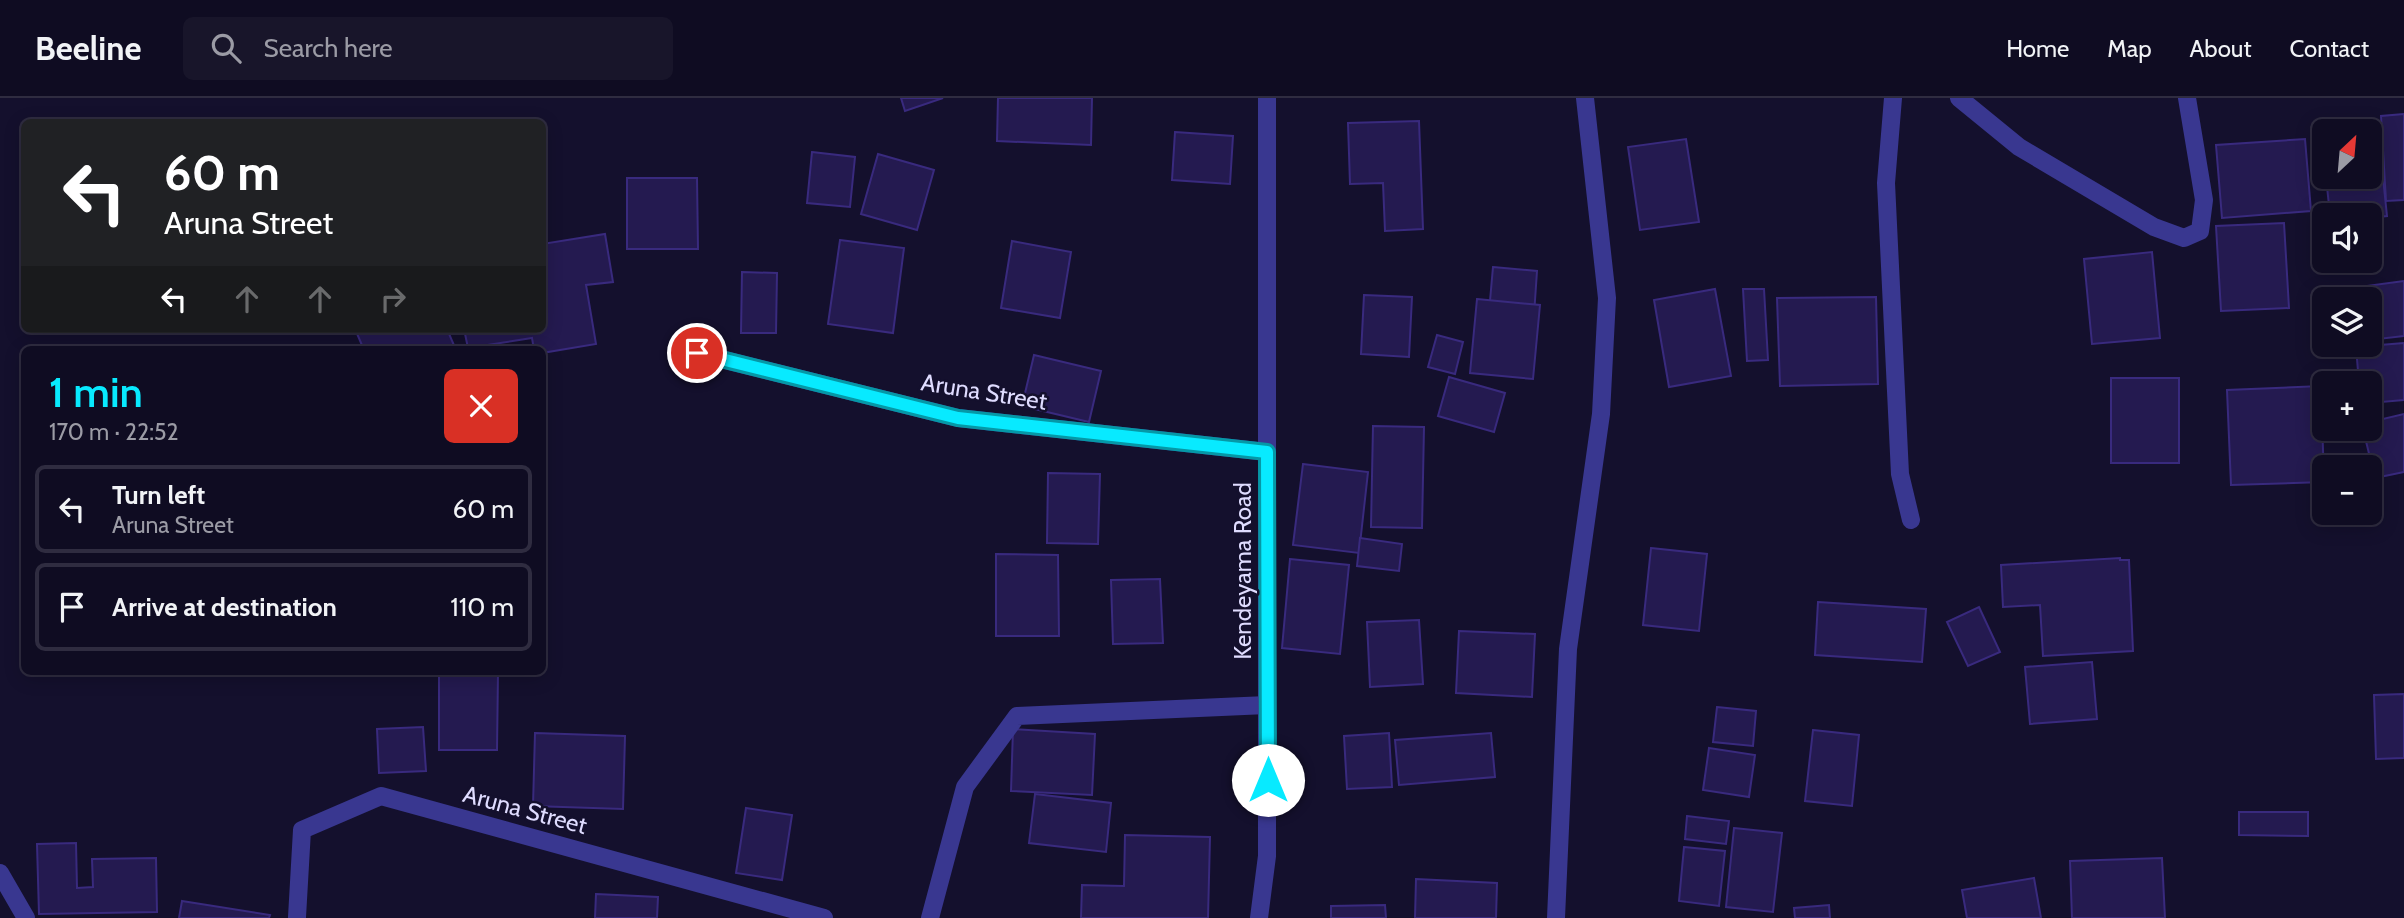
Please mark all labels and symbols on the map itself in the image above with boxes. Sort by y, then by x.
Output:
north arrow [2312,119,2382,189]
pin [667,323,727,383]
street label: Aruna Street [919,367,1049,416]
street label: Kendeyama Road [1228,482,1257,660]
position arrow [1231,743,1305,817]
street label: Aruna Street [460,779,590,840]

